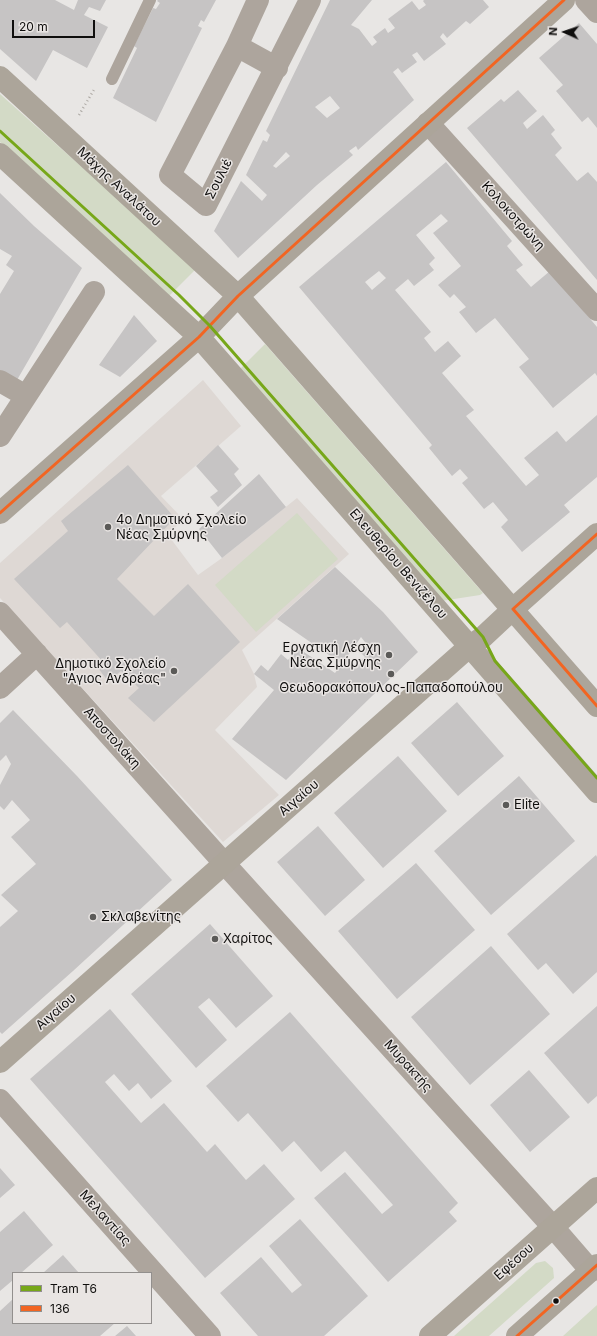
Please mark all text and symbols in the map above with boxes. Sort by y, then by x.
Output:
scale bar [14,12,97,38]
north arrow [545,12,585,52]
text: 20 m [19,19,48,34]
text: N [546,27,560,36]
street label: Μάχης Αναλάτου [74,144,164,230]
street label: Σουλιέ [202,156,236,202]
street label: Κολοκοτρώνη [478,179,548,253]
street label: Ελευθερίου Βενιζέλου [346,506,450,622]
place label: 4o Δημοτικό Σχολείο Νέας Σμύρνης [116,512,247,543]
marker: 4o Δημοτικό Σχολείο Νέας Σμύρνης [103,522,113,532]
place label: Εργατική Λέσχη Νέας Σμύρνης [283,640,381,671]
marker: Εργατική Λέσχη Νέας Σμύρνης [384,650,394,660]
place label: Δημοτικό Σχολείο "Αγιος Ανδρέας" [55,656,166,687]
marker: Δημοτικό Σχολείο "Αγιος Ανδρέας" [169,666,179,676]
marker: Θεωδορακόπουλος-Παπαδοπούλου [386,669,396,679]
place label: Θεωδορακόπουλος-Παπαδοπούλου [279,680,503,696]
street label: Αποστολάκη [80,704,144,772]
street label: Αιγαίου [276,777,322,819]
place label: Elite [514,797,540,813]
marker: Elite [501,800,511,810]
place label: Σκλαβενίτης [101,909,181,925]
marker: Σκλαβενίτης [88,912,98,922]
place label: Χαρίτος [223,931,273,947]
marker: Χαρίτος [210,934,220,944]
street label: Αιγαίου [33,991,79,1033]
street label: Μυρακτής [381,1037,435,1095]
street label: Μελαντίας [76,1187,134,1249]
street label: Εφέσου [491,1240,537,1284]
legend [12,1272,152,1324]
text: Tram Τ6 [50,1281,97,1296]
unlabelled marker [551,1296,561,1306]
text: 136 [50,1301,70,1316]

